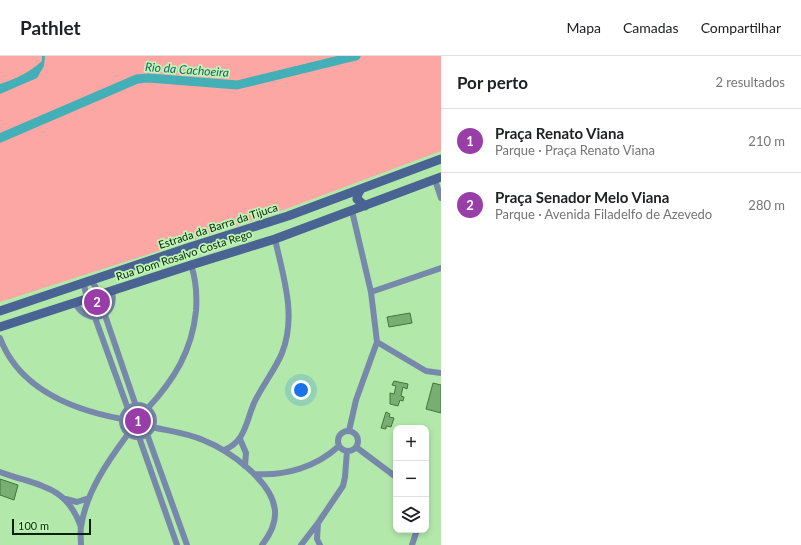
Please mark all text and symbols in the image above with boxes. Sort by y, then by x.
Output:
text: Pathlet [20,16,81,39]
text: Mapa [566,19,601,36]
text: Camadas [623,19,679,36]
text: Compartilhar [701,19,781,36]
water label: Rio da Cachoeira [145,59,229,80]
text: Por perto [457,72,528,93]
text: 2 resultados [715,74,785,90]
text: Praça Renato Viana [495,124,624,142]
text: 1 [466,133,474,149]
text: 210 m [748,133,785,149]
text: Parque · Praça Renato Viana [495,142,655,158]
text: Praça Senador Melo Viana [495,188,669,206]
text: 2 [466,197,474,213]
text: 280 m [748,197,785,213]
street label: Estrada da Barra da Tijuca [157,200,279,251]
text: Parque · Avenida Filadelfo de Azevedo [495,206,712,222]
street label: Rua Dom Rosalvo Costa Rego [114,226,254,283]
pin: 2 [84,287,110,317]
your location [291,380,311,400]
pin: 1 [125,406,151,436]
map controls [393,425,429,533]
button: + [393,425,429,461]
button: − [393,461,429,497]
button: layers [393,497,429,533]
scale bar [12,517,91,536]
text: 100 m [18,519,49,532]

